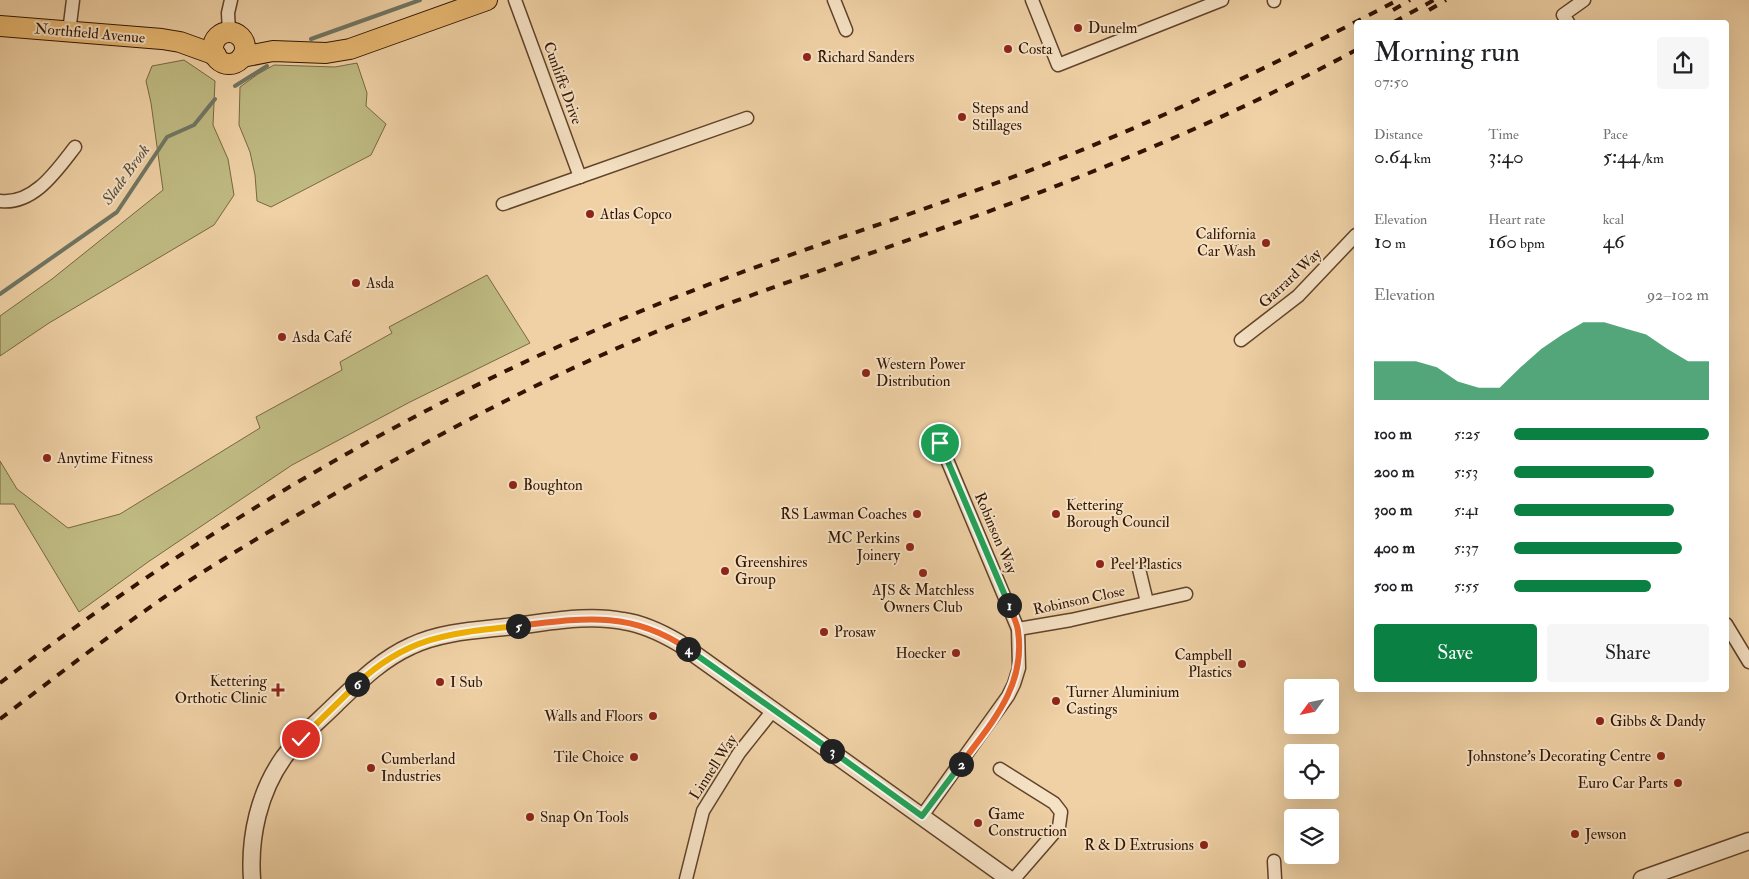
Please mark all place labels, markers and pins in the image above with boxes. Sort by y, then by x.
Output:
place label: Dunelm [1088,19,1138,38]
marker: Dunelm [1072,22,1084,34]
place label: Costa [1018,40,1053,59]
marker: Costa [1002,43,1014,55]
place label: Richard Sanders [817,48,914,67]
marker: Richard Sanders [801,51,813,63]
place label: Steps and Stillages [972,99,1029,135]
marker: Steps and Stillages [956,111,968,123]
place label: Atlas Copco [599,205,672,225]
marker: Atlas Copco [584,208,596,220]
place label: California Car Wash [1196,225,1257,261]
marker: California Car Wash [1260,237,1272,249]
place label: Asda [365,274,395,293]
marker: Asda [350,277,362,289]
place label: Asda Café [291,328,352,347]
marker: Asda Café [276,331,288,343]
place label: Western Power Distribution [875,355,966,391]
marker: Western Power Distribution [860,367,872,379]
pin [919,422,961,464]
place label: Anytime Fitness [56,449,153,468]
marker: Anytime Fitness [41,452,53,464]
place label: Boughton [523,476,583,495]
marker: Boughton [507,479,519,491]
place label: Kettering Borough Council [1066,496,1170,532]
place label: RS Lawman Coaches [780,505,907,524]
marker: RS Lawman Coaches [911,508,923,520]
marker: Kettering Borough Council [1050,508,1062,520]
place label: MC Perkins Joinery [827,529,900,566]
marker: MC Perkins Joinery [904,541,916,553]
place label: Greenshires Group [735,553,807,590]
place label: Peel Plastics [1110,555,1182,574]
marker: Peel Plastics [1094,558,1106,570]
marker: Greenshires Group [719,565,731,577]
marker: AJS & Matchless Owners Club [917,567,929,579]
place label: AJS & Matchless Owners Club [871,581,974,617]
pin: 1 [996,592,1022,618]
pin: 5 [506,614,530,638]
place label: Prosaw [834,623,877,642]
marker: Prosaw [818,626,830,638]
pin: 4 [676,636,700,662]
place label: Hoecker [896,644,946,663]
place label: Campbell Plastics [1174,646,1232,682]
marker: Hoecker [950,647,962,659]
marker: Campbell Plastics [1236,658,1248,670]
place label: Kettering Orthotic Clinic [175,672,268,708]
pin: 6 [344,672,370,696]
place label: I Sub [450,673,483,692]
marker: I Sub [434,676,446,688]
marker: Kettering Orthotic Clinic [271,683,285,697]
place label: Turner Aluminium Castings [1066,683,1180,719]
marker: Turner Aluminium Castings [1050,695,1062,707]
place label: Walls and Floors [543,707,643,726]
marker: Walls and Floors [647,710,659,722]
place label: Gibbs & Dandy [1610,712,1706,731]
marker: Gibbs & Dandy [1594,715,1606,727]
pin [280,718,322,760]
pin: 3 [820,738,844,764]
place label: Johnstone's Decorating Centre [1466,747,1651,767]
place label: Tile Choice [554,748,624,767]
place label: Cumberland Industries [381,750,456,786]
marker: Johnstone's Decorating Centre [1655,750,1667,762]
marker: Tile Choice [628,751,640,763]
pin: 2 [948,752,974,776]
marker: Cumberland Industries [365,762,377,774]
place label: Euro Car Parts [1578,774,1668,793]
marker: Euro Car Parts [1672,777,1684,789]
place label: Game Construction [988,805,1067,841]
place label: Snap On Tools [540,808,629,828]
marker: Snap On Tools [524,811,536,823]
marker: Game Construction [972,817,984,829]
place label: Jewson [1584,825,1627,845]
marker: Jewson [1569,828,1581,840]
place label: R & D Extrusions [1084,836,1194,855]
marker: R & D Extrusions [1198,839,1210,851]

